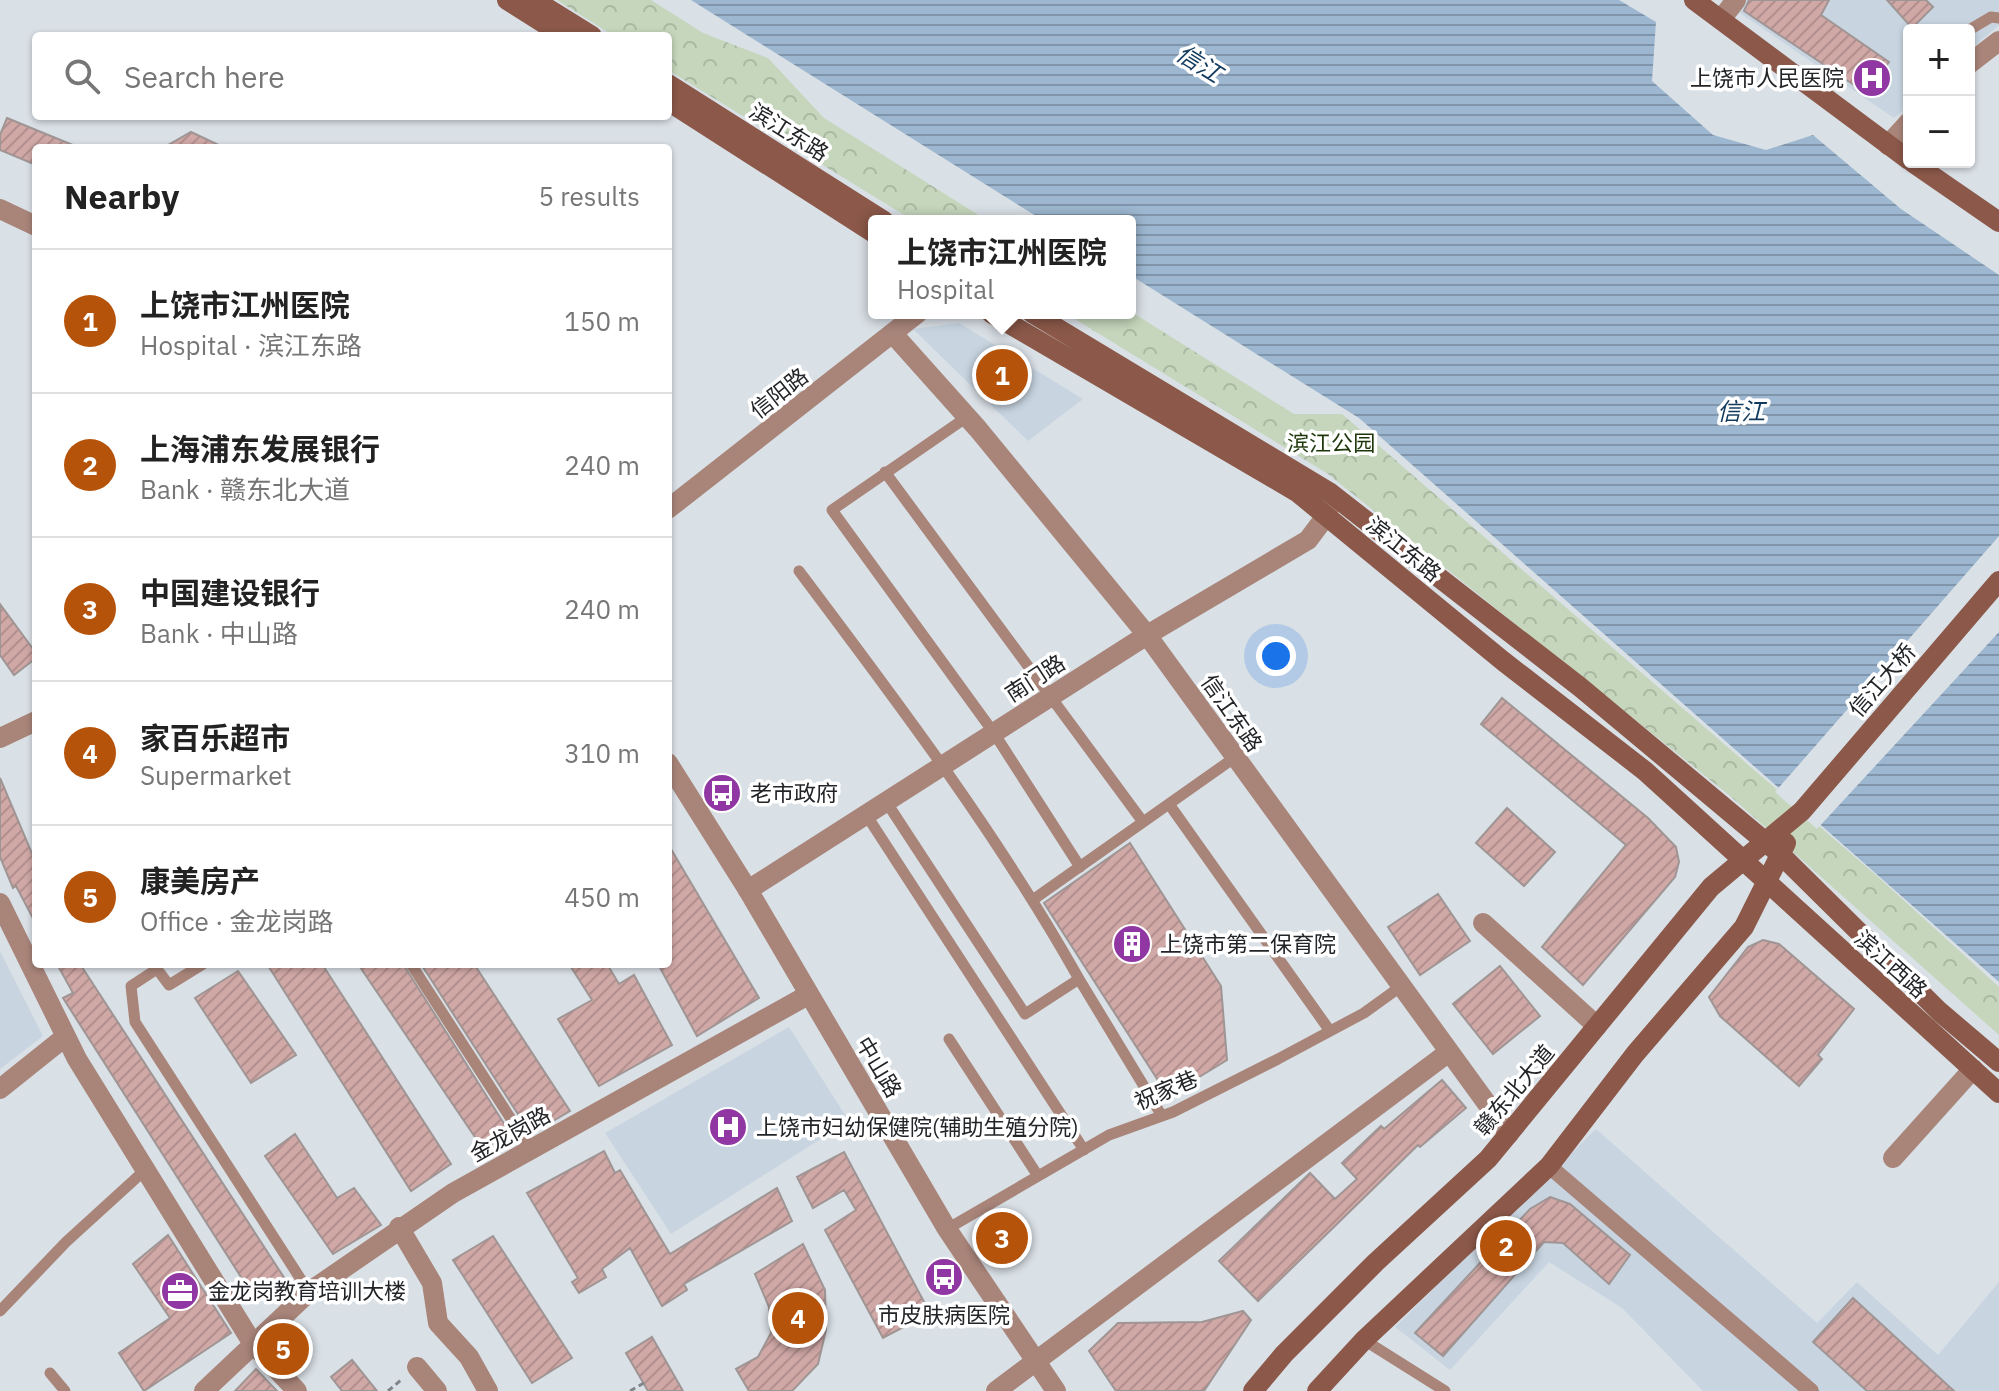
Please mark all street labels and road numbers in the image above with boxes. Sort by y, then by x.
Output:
street label: 滨江东路 [744,96,834,167]
street label: 信阳路 [744,361,814,424]
street label: 滨江东路 [1361,510,1448,588]
street label: 信江大桥 [1842,637,1921,722]
street label: 南门路 [999,647,1070,708]
street label: 信江东路 [1195,668,1270,757]
street label: 滨江西路 [1849,923,1934,1004]
street label: 中山路 [850,1031,909,1103]
street label: 赣东北大道 [1467,1038,1560,1141]
street label: 祝家巷 [1130,1063,1202,1116]
street label: 金龙岗路 [464,1100,555,1168]

